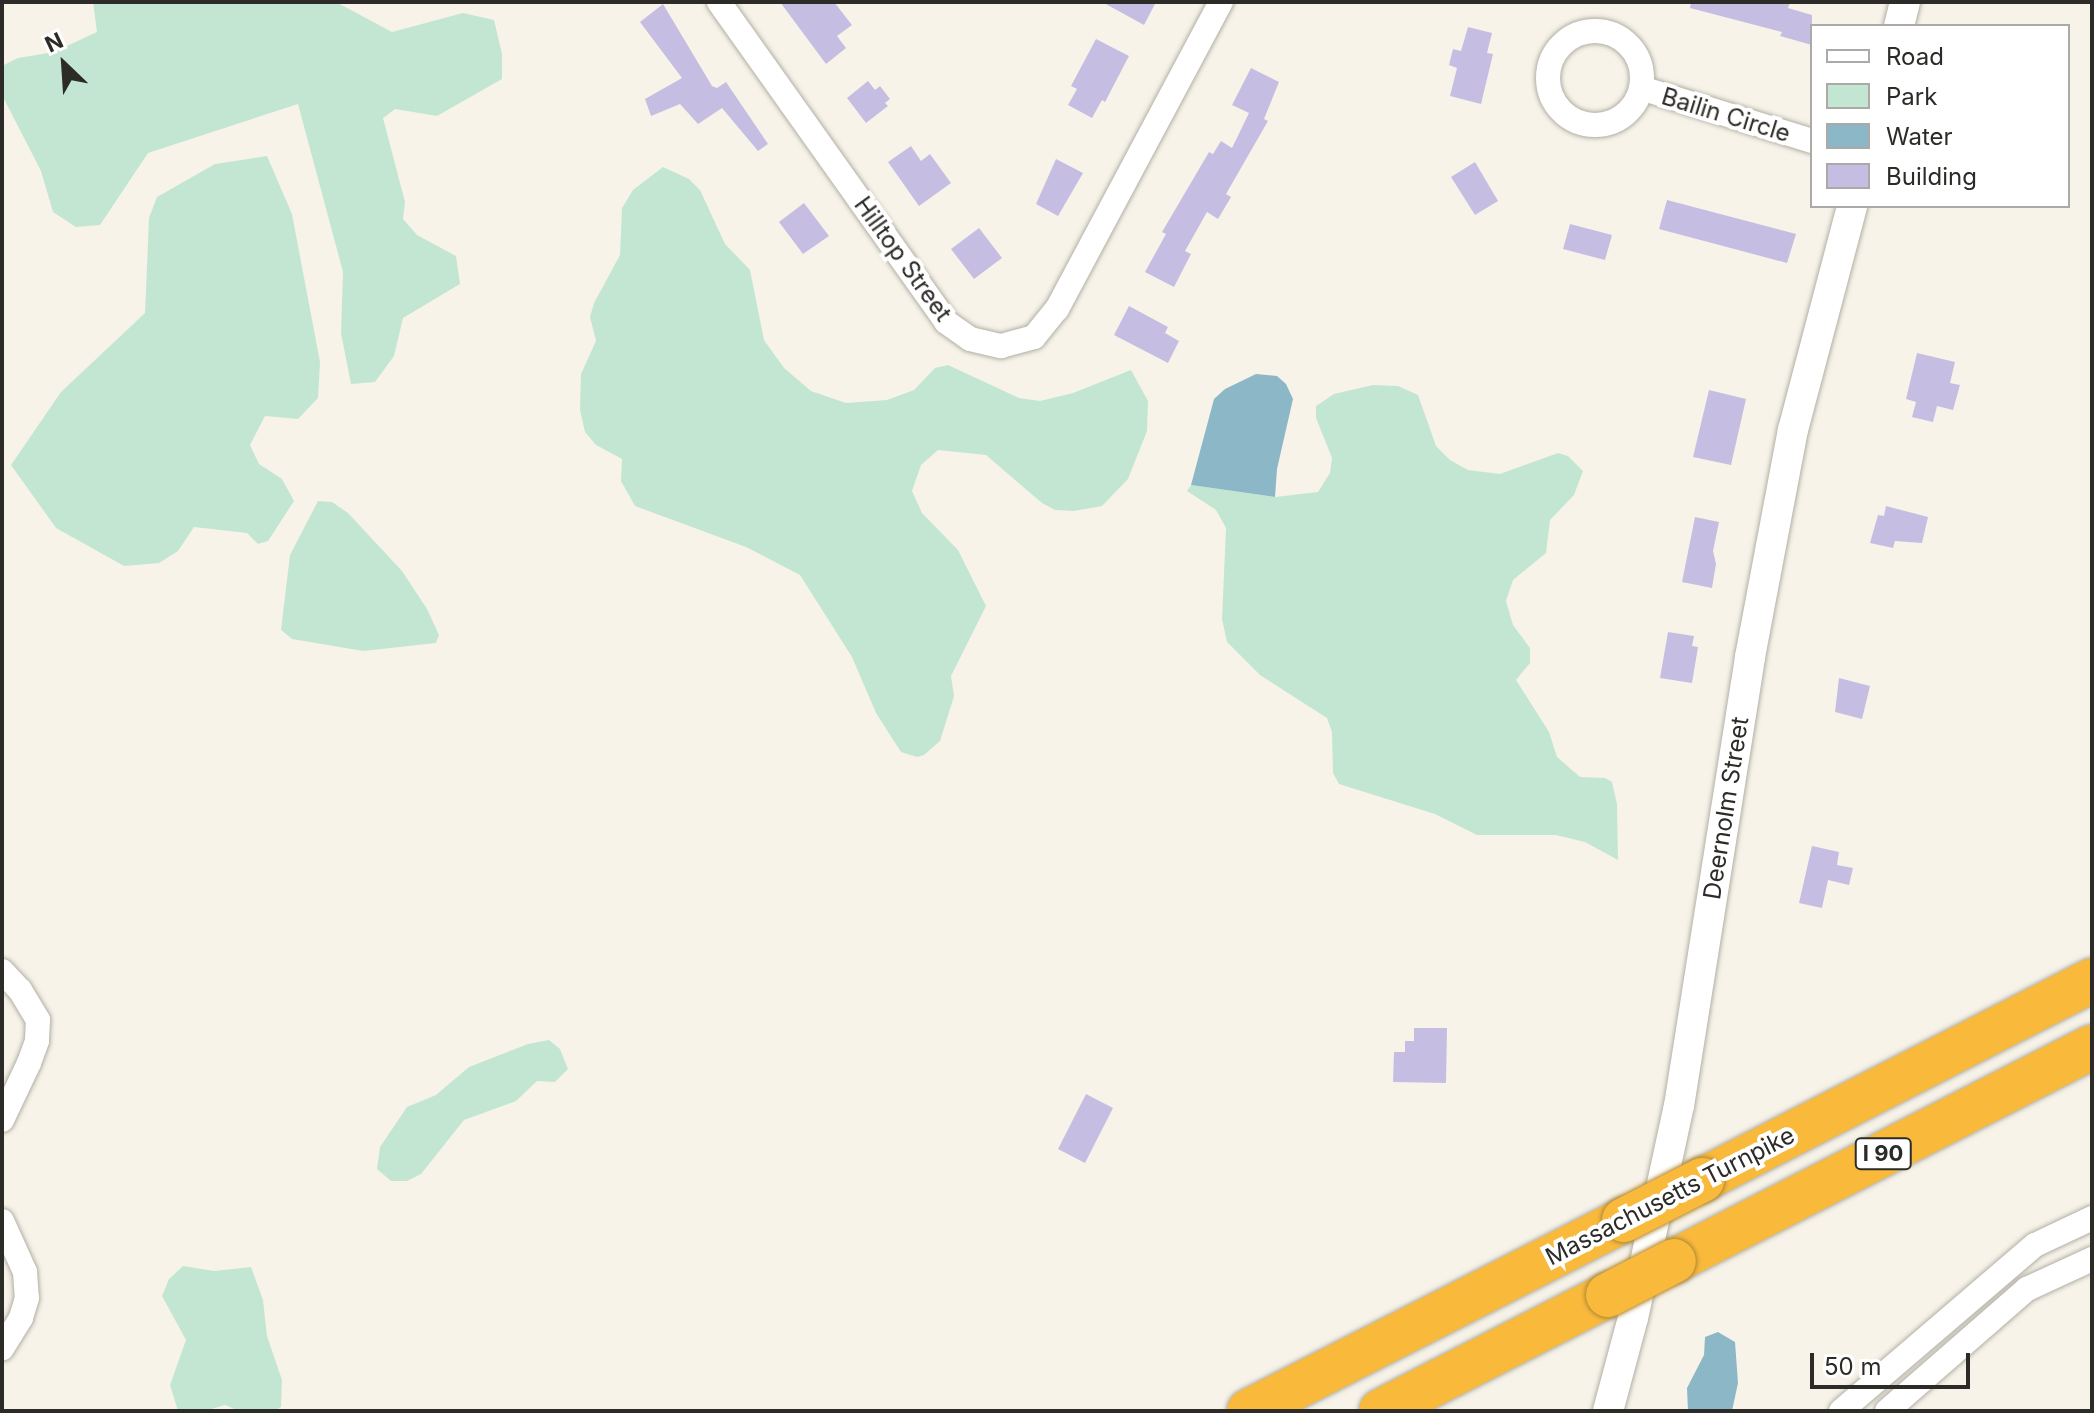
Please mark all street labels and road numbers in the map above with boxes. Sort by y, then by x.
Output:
street label: Bailin Circle [1658,82,1794,148]
street label: Hilltop Street [848,191,958,327]
street label: Deernolm Street [1697,715,1755,901]
street label: Massachusetts Turnpike [1541,1121,1799,1271]
road number: I 90 [1853,1136,1913,1172]

